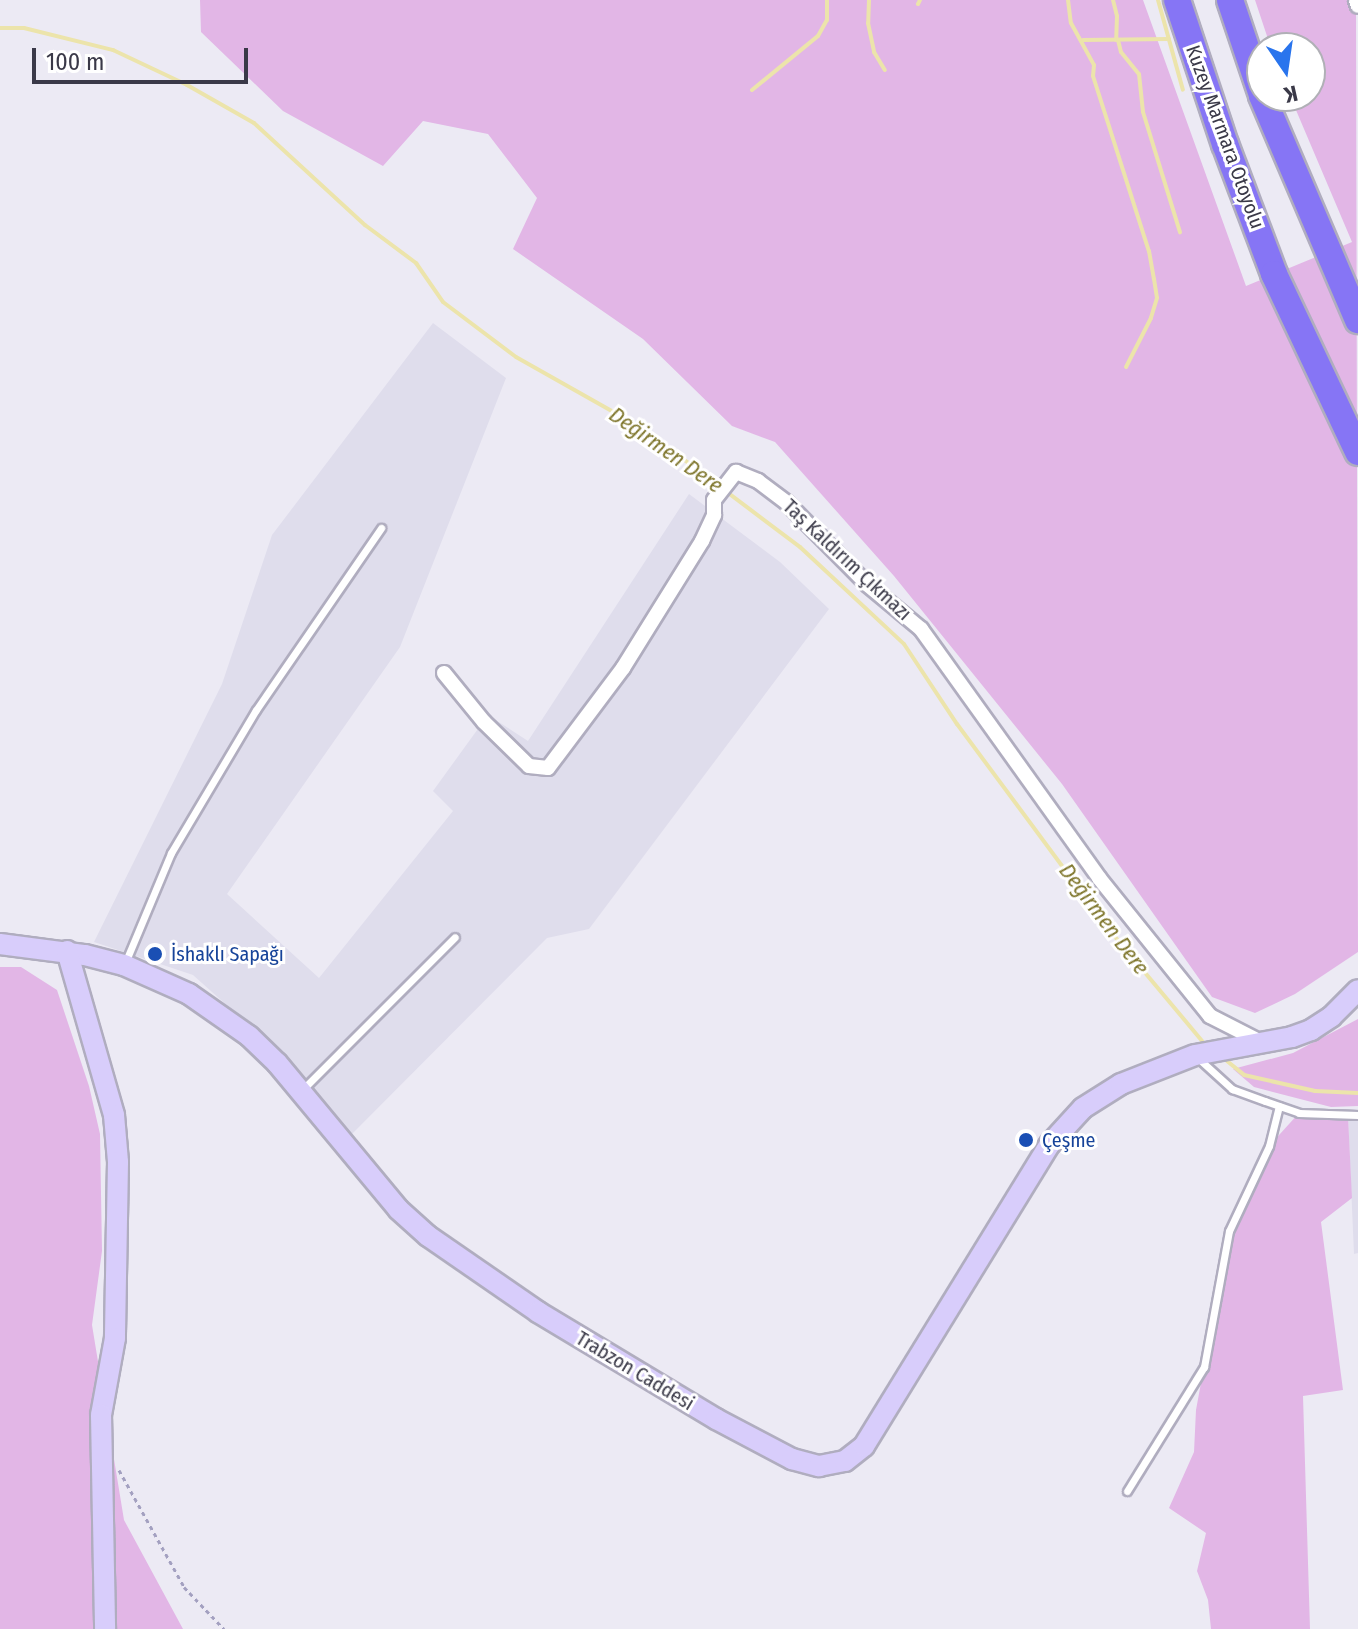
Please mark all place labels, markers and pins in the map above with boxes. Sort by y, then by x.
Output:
place label: İshaklı Sapağı [171,942,284,966]
marker: İshaklı Sapağı [146,945,164,963]
place label: Çeşme [1042,1128,1095,1152]
marker: Çeşme [1017,1131,1035,1149]

